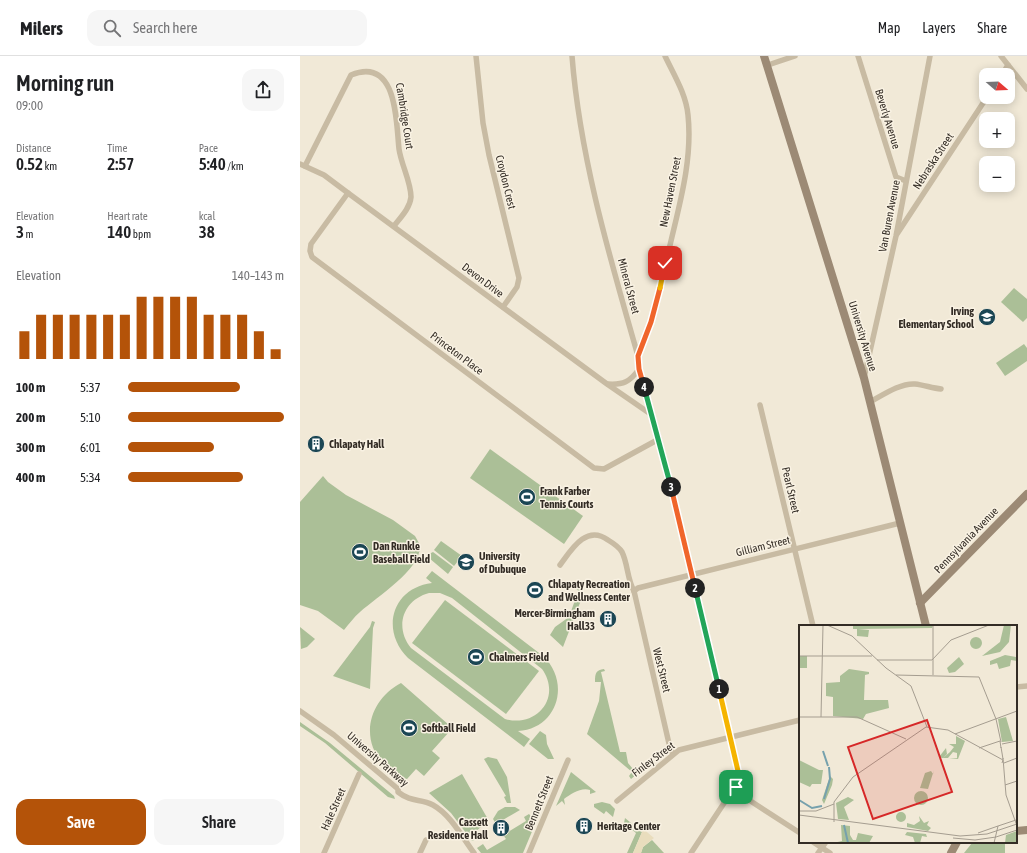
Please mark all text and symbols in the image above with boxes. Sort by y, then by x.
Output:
search box [87,10,367,46]
text: Milers [20,17,63,39]
icon: search [101,17,123,39]
text: Search here [133,19,198,36]
text: Map [878,20,900,36]
text: Layers [922,20,955,36]
text: Share [977,20,1007,36]
north arrow [979,68,1015,104]
map controls [979,68,1015,192]
button: share [242,69,284,111]
text: Morning run [16,70,114,96]
street label: Cambridge Court [394,82,416,150]
street label: Beverly Avenue [873,88,903,150]
text: 09:00 [16,98,43,113]
button: + [979,112,1015,148]
street label: Nebraska Street [910,131,956,191]
text: Distance [16,142,51,154]
text: Time [107,142,127,154]
text: Pace [199,142,218,154]
text: 0.52 [16,154,43,174]
text: 2:57 [107,154,134,174]
text: 5:40 [199,154,226,174]
street label: Croydon Crest [494,154,518,210]
street label: New Haven Street [657,156,683,228]
button: − [979,156,1015,192]
text: km [43,160,57,172]
text: /km [226,160,244,172]
street label: Van Buren Avenue [876,179,902,253]
text: Elevation [16,210,54,222]
text: Heart rate [107,210,148,222]
text: kcal [199,210,215,222]
text: 3 [16,222,24,242]
text: 140 [107,222,131,242]
text: 38 [199,222,215,242]
text: m [24,228,33,240]
text: bpm [131,228,151,240]
pin [648,246,682,280]
icon: check [654,252,676,274]
street label: Mineral Street [616,257,642,315]
street label: Devon Drive [460,261,506,299]
text: Elevation [16,268,61,283]
text: 140–143 m [232,268,284,283]
street label: University Avenue [847,299,879,373]
place label: Irving Elementary School [898,305,975,330]
school or university icon: Irving Elementary School [977,307,997,327]
street label: Princeton Place [428,329,486,377]
pin: 4 [634,377,654,397]
text: 100 m [16,380,45,395]
text: 5:37 [80,380,101,395]
text: 4 [641,381,647,393]
text: 200 m [16,410,45,425]
text: 5:10 [80,410,101,425]
building icon: Chlapaty Hall [306,434,326,454]
place label: Chlapaty Hall [329,438,385,450]
text: 300 m [16,440,45,455]
text: 6:01 [80,440,101,455]
street label: Pearl Street [780,466,802,514]
text: 400 m [16,470,45,485]
text: 5:34 [80,470,101,485]
pin: 3 [661,477,681,497]
text: 3 [668,481,674,493]
place label: Frank Farber Tennis Courts [540,485,593,510]
sports icon: Frank Farber Tennis Courts [517,487,537,507]
street label: Pennsylvania Avenue [932,505,1000,575]
street label: Gilliam Street [735,533,791,559]
place label: Dan Runkle Baseball Field [373,540,430,565]
sports icon: Dan Runkle Baseball Field [350,542,370,562]
place label: University of Dubuque [479,550,526,575]
school or university icon: University of Dubuque [456,552,476,572]
place label: Chlapaty Recreation and Wellness Center [548,578,631,603]
pin: 2 [685,578,705,598]
sports icon: Chlapaty Recreation and Wellness Center [525,580,545,600]
text: 2 [692,582,698,594]
place label: Mercer-Birmingham Hall33 [514,607,595,632]
building icon: Mercer-Birmingham Hall33 [598,609,618,629]
inset map [799,625,1017,843]
sports icon: Chalmers Field [466,647,486,667]
street label: West Street [651,647,673,693]
place label: Chalmers Field [489,651,549,663]
pin: 1 [709,679,729,699]
text: 1 [716,683,722,695]
sports icon: Softball Field [399,718,419,738]
place label: Softball Field [422,722,476,734]
street label: University Parkway [345,729,411,789]
street label: Finley Street [629,739,677,779]
pin [719,770,753,804]
street label: Bennett Street [523,774,555,832]
icon: arrive [725,776,747,798]
street label: Hale Street [318,786,348,832]
button: Save [16,799,146,845]
button: Share [154,799,284,845]
place label: Cassett Residence Hall [428,816,489,841]
building icon: Heritage Center [574,816,594,836]
building icon: Cassett Residence Hall [491,818,511,838]
place label: Heritage Center [597,820,661,832]

